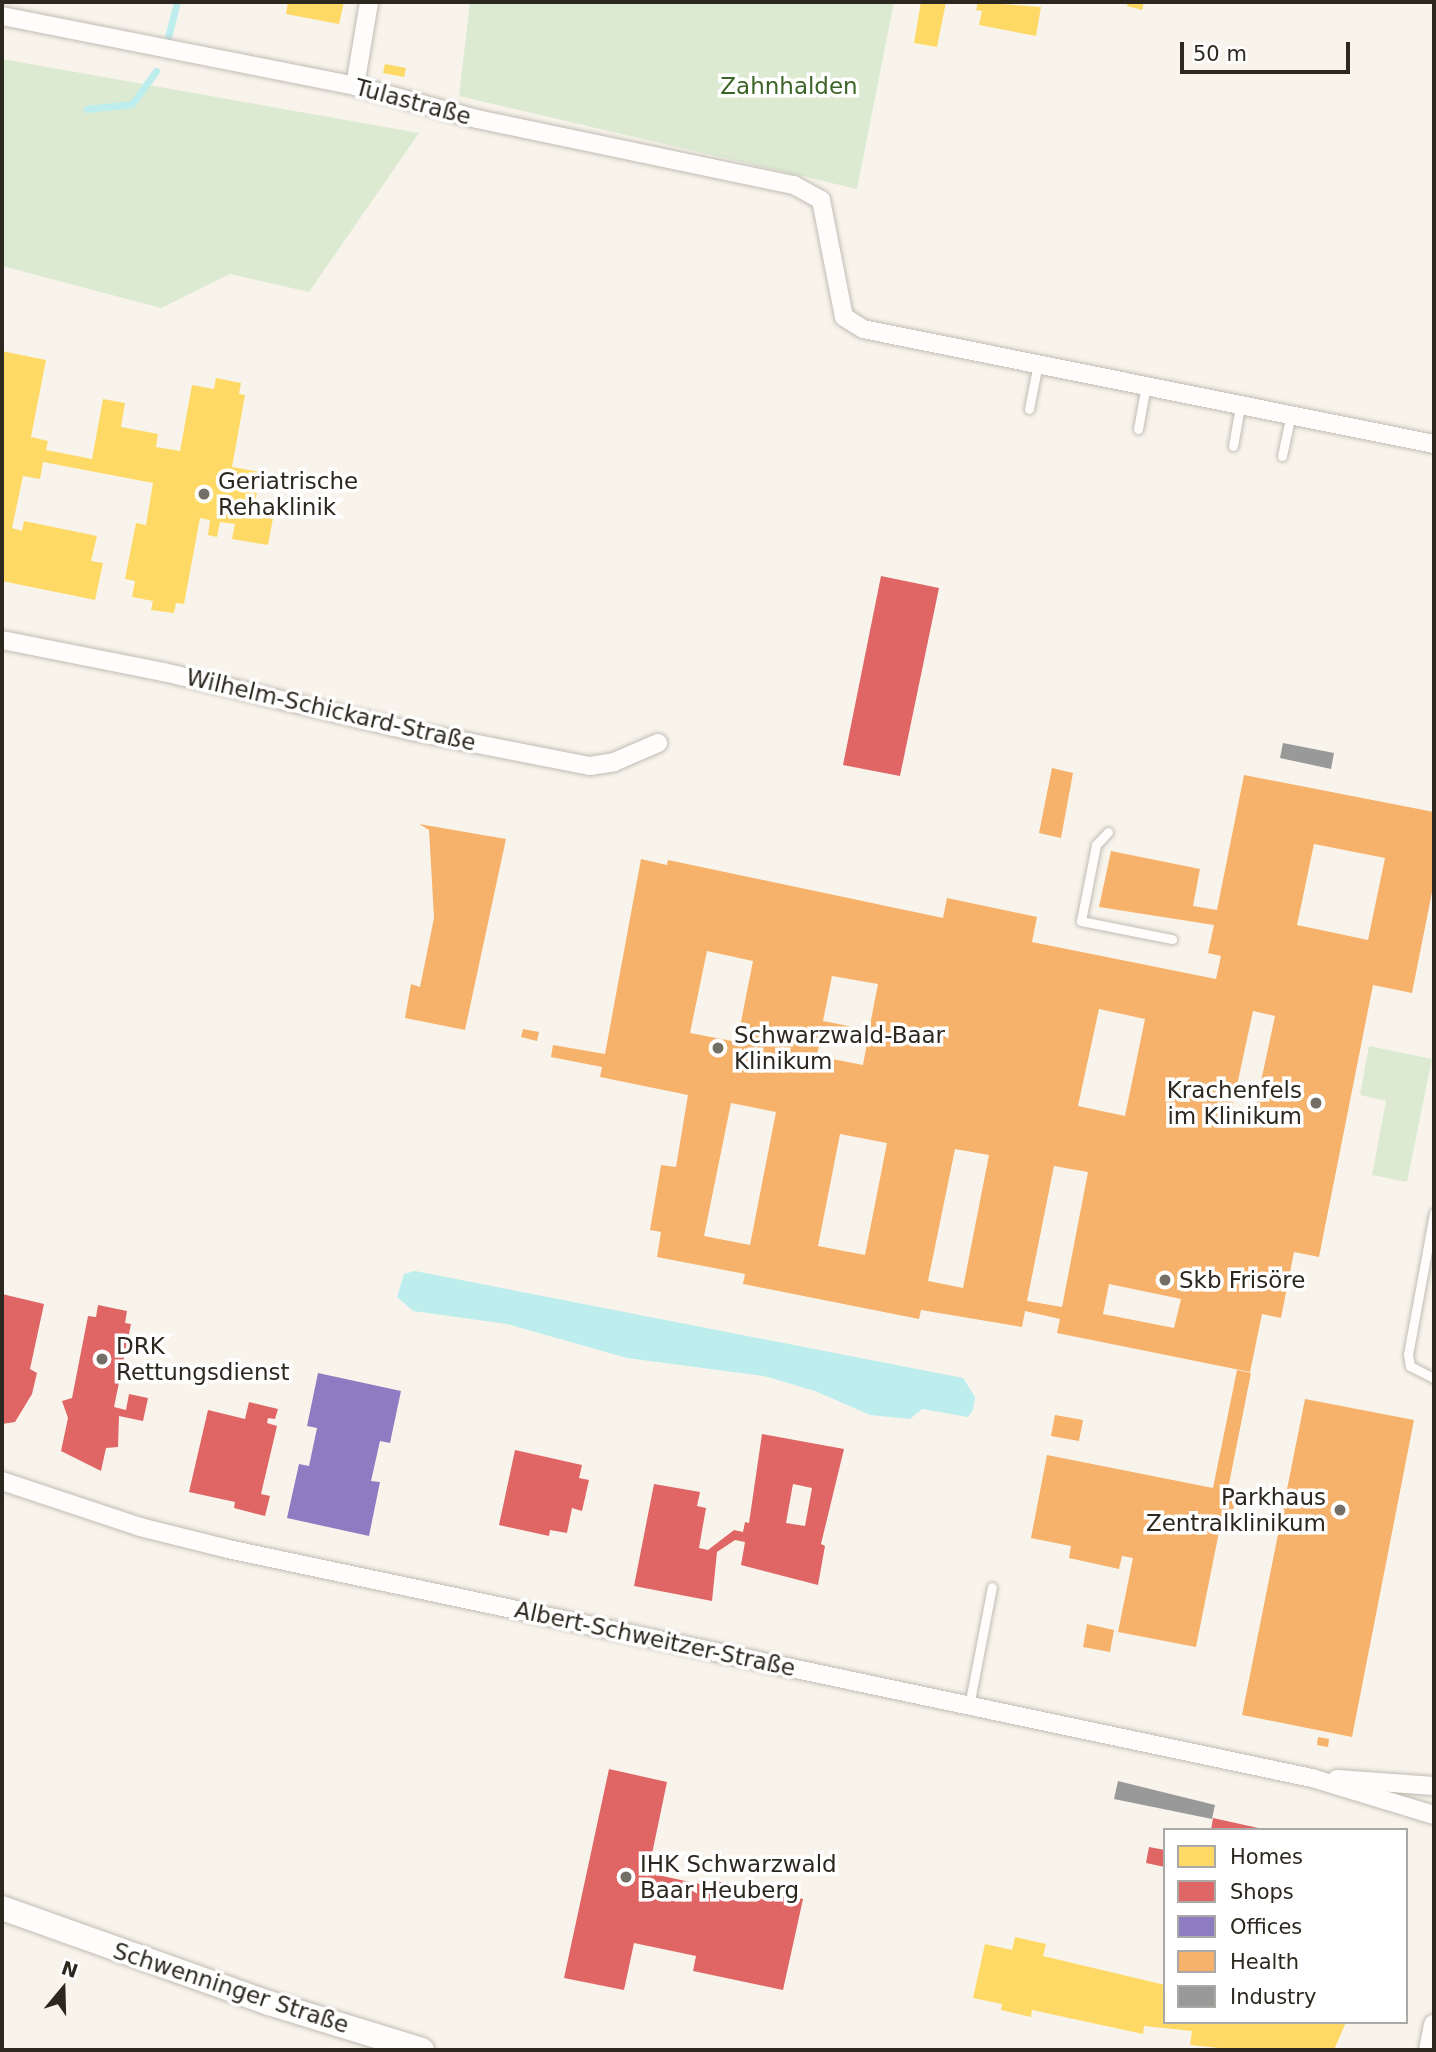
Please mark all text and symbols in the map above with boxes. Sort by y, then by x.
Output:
scale bar [1184,28,1354,72]
text: 50 m [1193,42,1247,66]
park label: Zahnhalden [720,72,858,100]
street label: Tulastraße [352,73,474,131]
place label: Geriatrische Rehaklinik [218,467,358,521]
marker: Geriatrische Rehaklinik [196,486,212,502]
street label: Wilhelm-Schickard-Straße [183,663,479,757]
place label: Schwarzwald-Baar Klinikum [734,1021,945,1075]
marker: Schwarzwald-Baar Klinikum [708,1038,728,1058]
place label: Krachenfels im Klinikum [1167,1076,1302,1130]
marker: Krachenfels im Klinikum [1308,1095,1324,1111]
place label: Skb Frisöre [1179,1266,1305,1294]
marker: Skb Frisöre [1157,1272,1173,1288]
place label: DRK Rettungsdienst [116,1332,290,1386]
marker: DRK Rettungsdienst [94,1351,110,1367]
place label: Parkhaus Zentralklinikum [1146,1483,1326,1537]
marker: Parkhaus Zentralklinikum [1332,1502,1348,1518]
street label: Albert-Schweitzer-Straße [512,1596,798,1682]
legend [1163,1828,1408,2024]
text: Homes [1230,1845,1303,1869]
place label: IHK Schwarzwald Baar Heuberg [640,1850,837,1904]
marker: IHK Schwarzwald Baar Heuberg [618,1869,634,1885]
text: Shops [1230,1880,1294,1904]
text: Offices [1230,1915,1302,1939]
street label: Schwenninger Straße [110,1937,352,2039]
text: Health [1230,1950,1299,1974]
north arrow [28,1954,98,2024]
text: N [59,1956,81,1982]
text: Industry [1230,1985,1316,2009]

